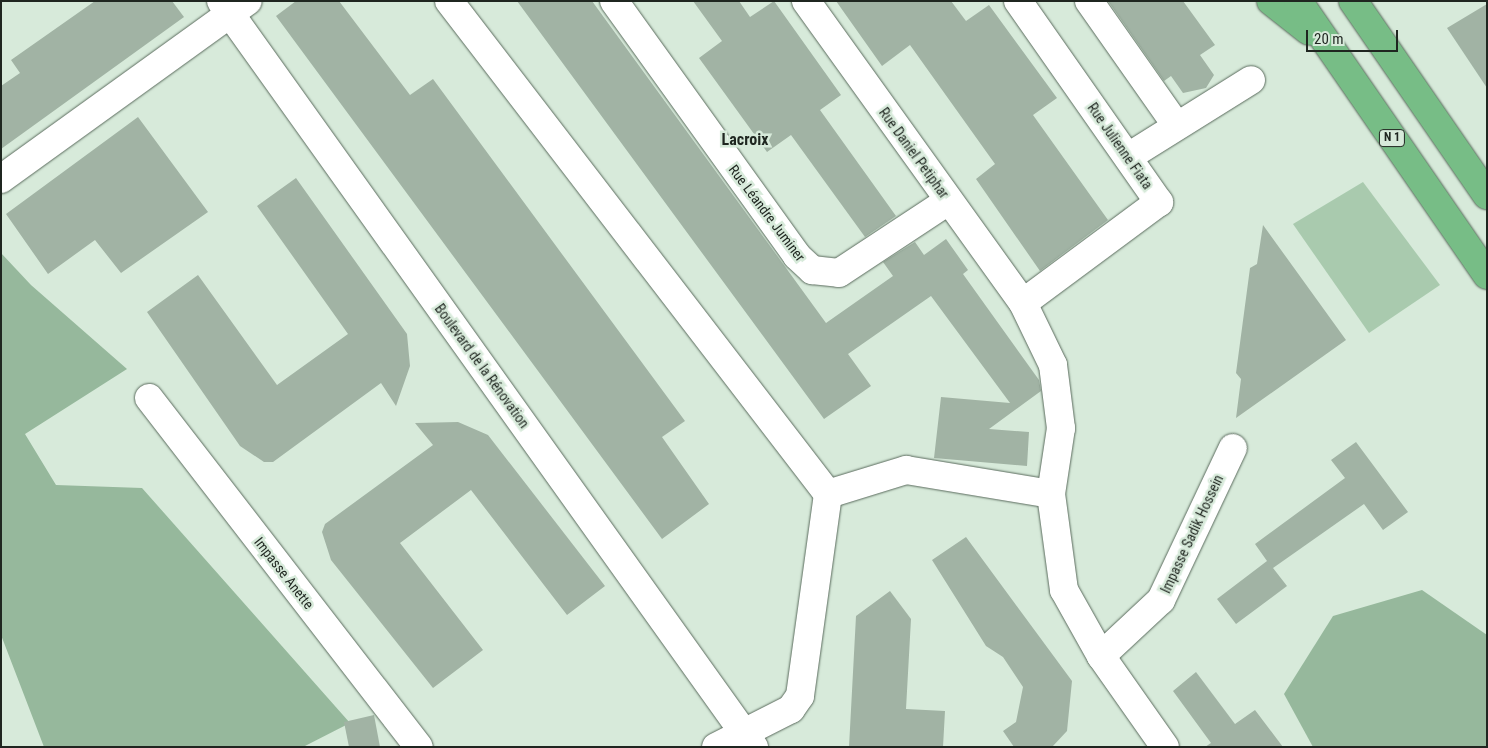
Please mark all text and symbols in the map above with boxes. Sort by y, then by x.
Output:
scale bar [1308,20,1400,52]
text: 20 m [1314,30,1344,48]
street label: Rue Julienne Fiata [1084,100,1156,192]
street label: Rue Daniel Petiphar [875,104,953,202]
road number: N 1 [1378,128,1406,148]
district label: Lacroix [722,130,768,150]
street label: Rue Léandre Juminer [725,161,809,265]
street label: Boulevard de la Rénovation [431,301,533,431]
street label: Impasse Sadik Hossein [1157,472,1227,596]
street label: Impasse Anette [251,534,317,612]

